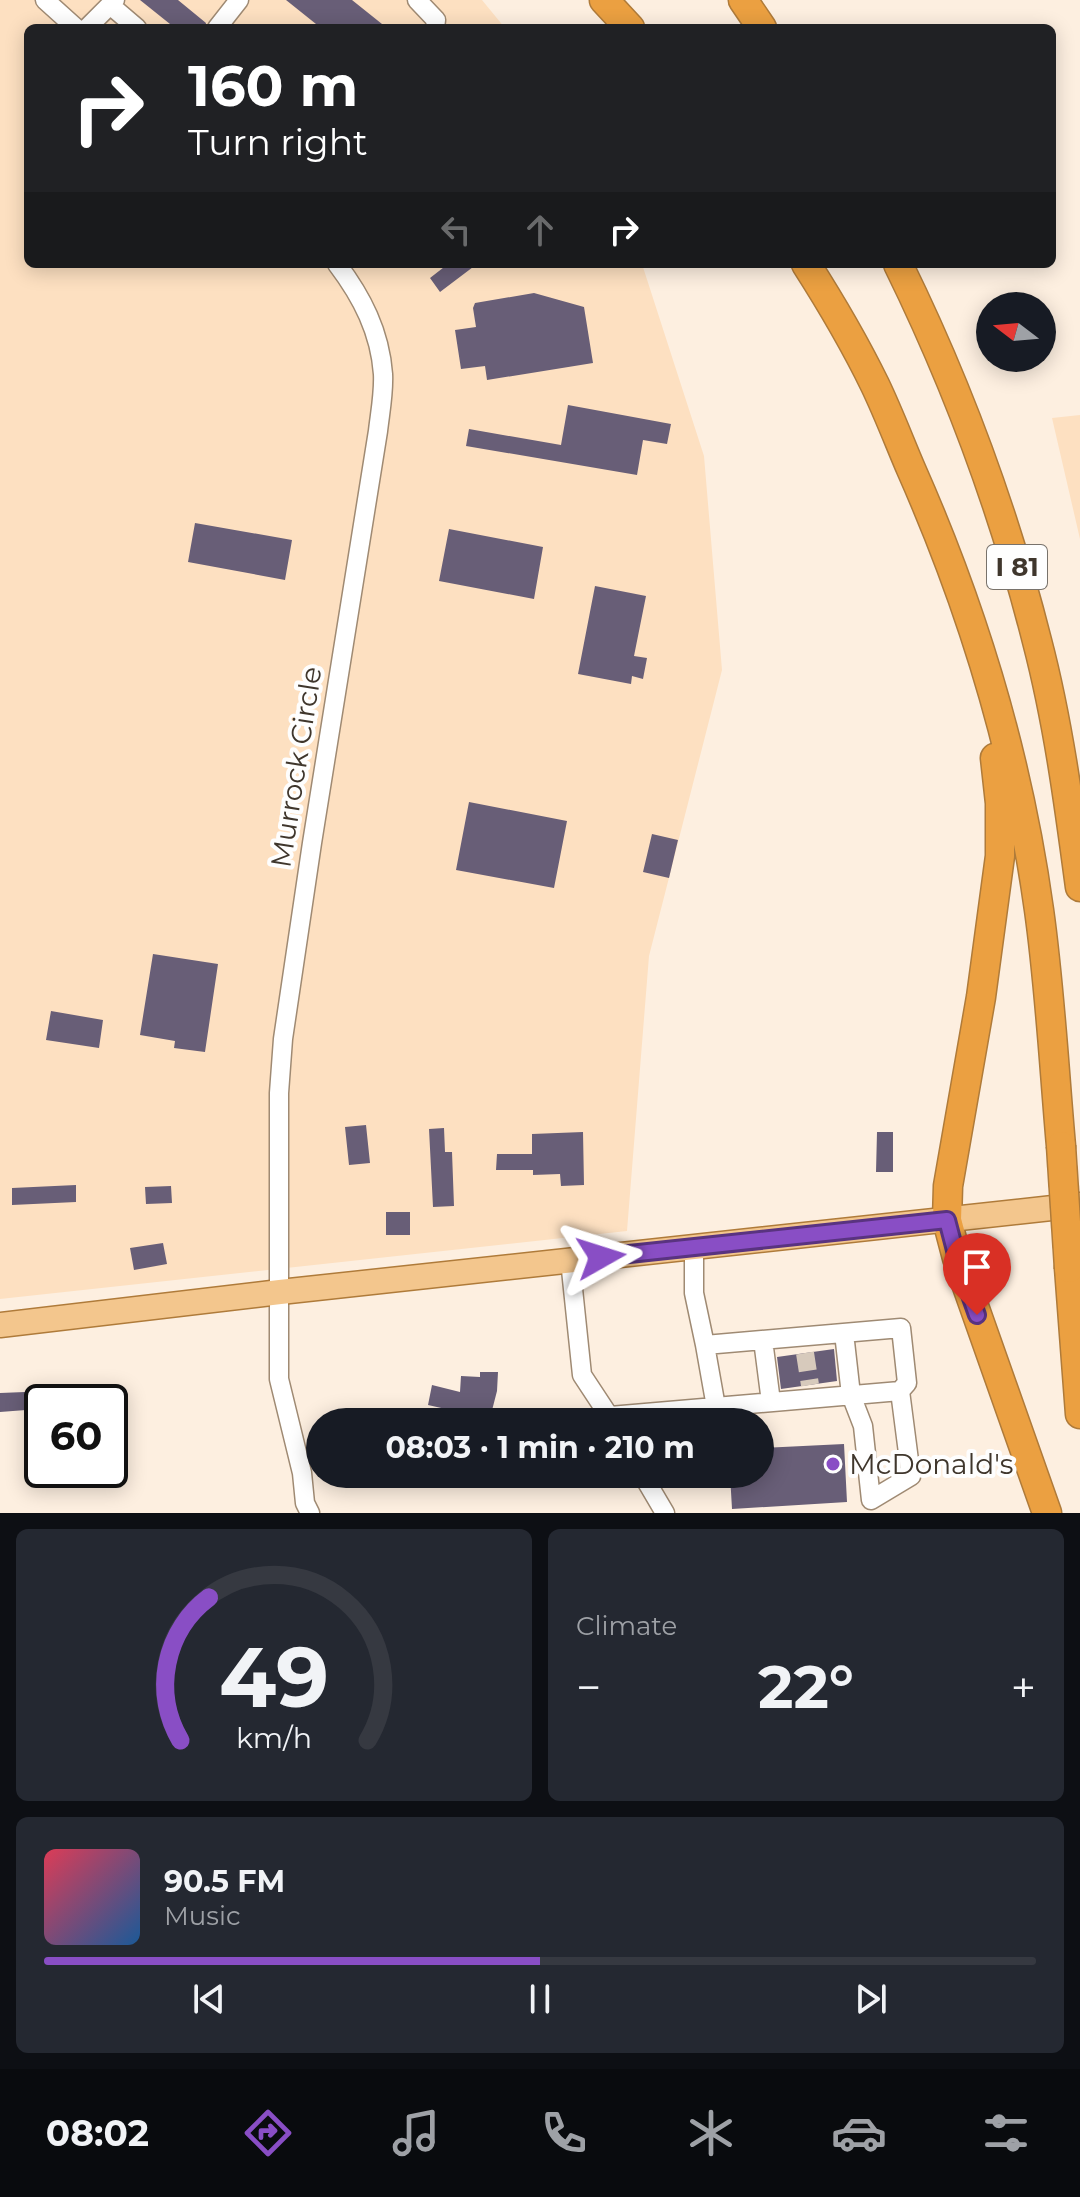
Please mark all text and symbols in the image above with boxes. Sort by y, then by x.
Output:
text: 160 m [188,52,358,120]
icon: right [56,56,160,160]
text: Turn right [188,120,368,164]
icon: left [434,208,478,252]
icon: ahead [518,208,562,252]
icon: right [602,208,646,252]
north arrow [976,292,1056,372]
map controls [976,292,1056,372]
road number: I 81 [987,545,1047,589]
street label: Murrock Circle [263,664,329,870]
position arrow [559,1215,643,1299]
pin [943,1233,1011,1315]
icon: arrive [955,1245,999,1289]
speed limit sign: 60 [24,1384,128,1488]
text: 08:03 · 1 min · 210 m [385,1429,695,1466]
place label: McDonald's [849,1447,1013,1481]
marker: McDonald's [824,1455,842,1473]
text: Climate [576,1610,677,1642]
text: 49 [219,1626,329,1728]
text: 22° [758,1650,854,1723]
text: − [576,1660,601,1714]
text: + [1011,1660,1036,1714]
text: km/h [236,1720,312,1755]
text: 90.5 FM [164,1863,285,1900]
text: Music [164,1900,241,1932]
icon: previous [187,1977,231,2021]
icon: pause [518,1977,562,2021]
icon: next [849,1977,893,2021]
icon: directions [240,2105,296,2161]
icon: music [388,2105,444,2161]
icon: phone [536,2105,592,2161]
icon: climate [683,2105,739,2161]
icon: car [831,2105,887,2161]
icon: filters [978,2105,1034,2161]
text: 08:02 [46,2111,149,2155]

